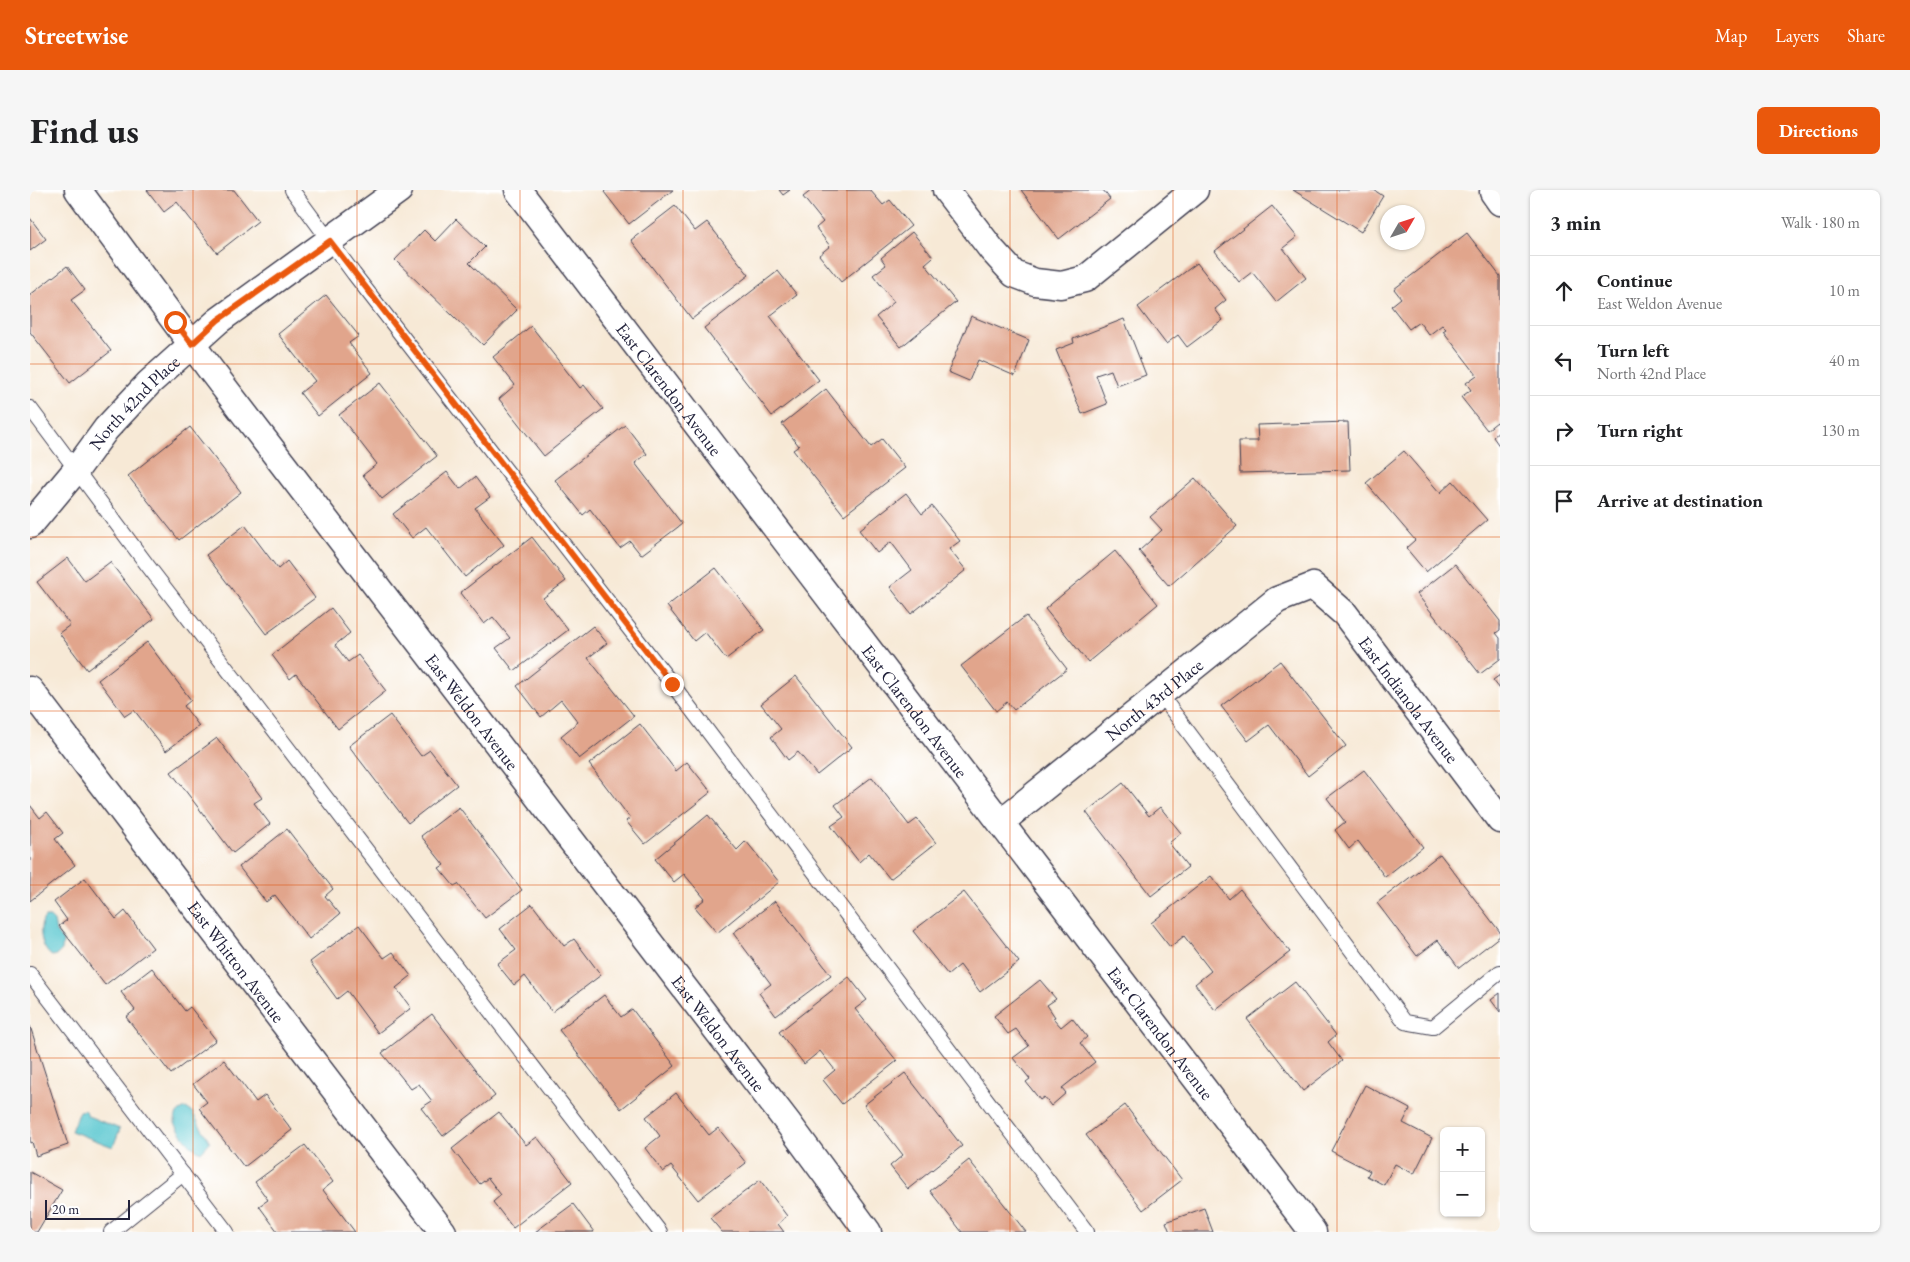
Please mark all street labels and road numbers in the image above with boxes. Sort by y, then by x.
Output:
street label: East Clarendon Avenue [611,317,728,460]
street label: North 42nd Place [83,350,184,454]
street label: East Indianola Avenue [1354,631,1464,767]
street label: East Clarendon Avenue [857,639,973,782]
street label: East Weldon Avenue [421,649,525,774]
street label: North 43rd Place [1100,653,1207,745]
street label: East Whitton Avenue [183,896,290,1027]
street label: East Clarendon Avenue [1103,961,1219,1104]
street label: East Weldon Avenue [667,970,771,1096]

